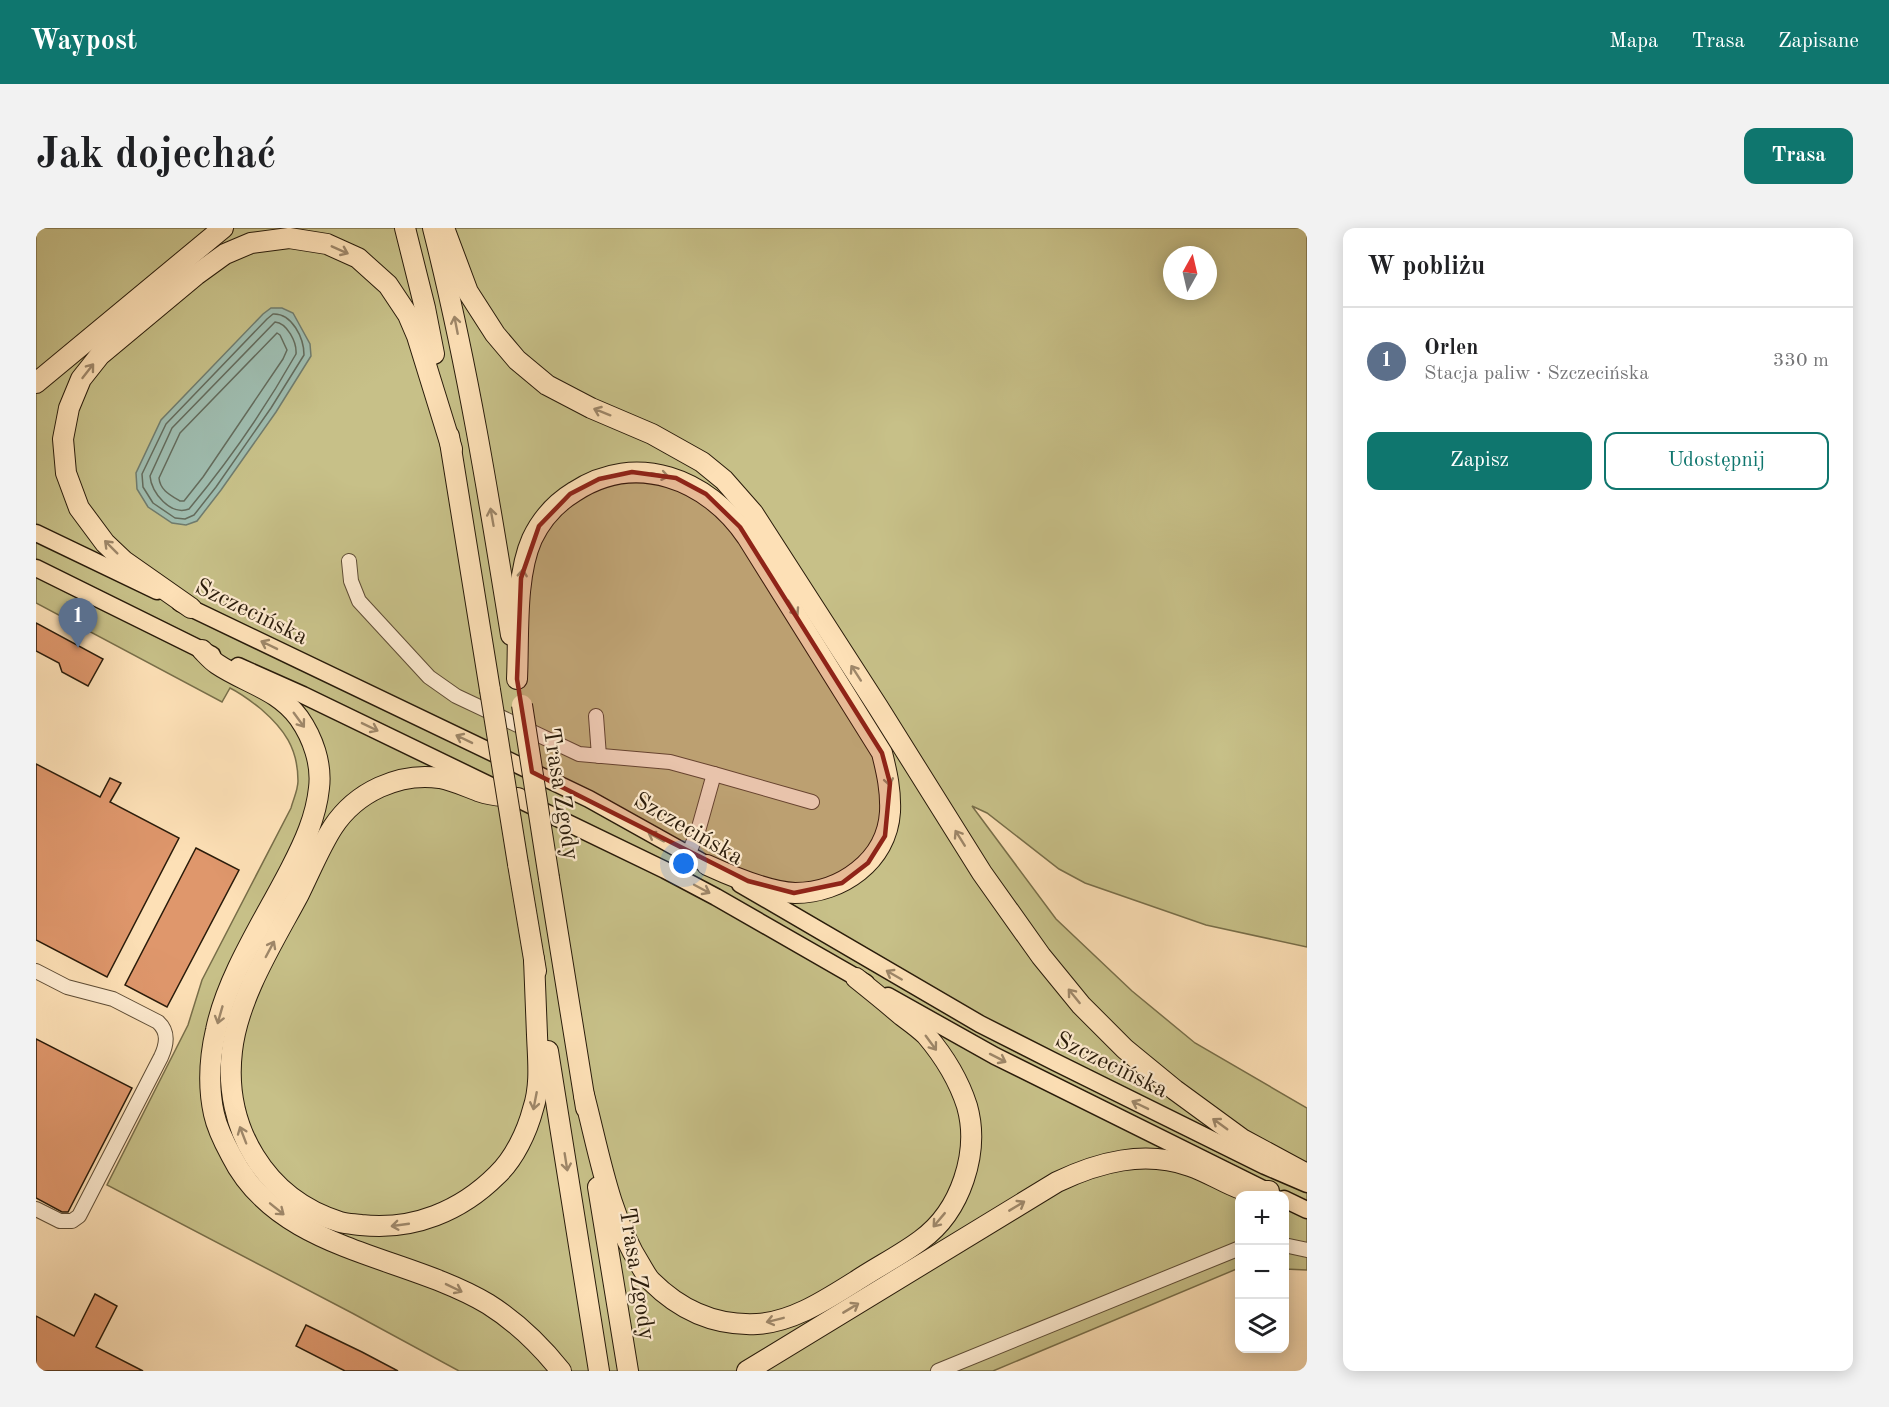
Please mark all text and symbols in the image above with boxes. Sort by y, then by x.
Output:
text: Waypost [30,28,137,56]
text: Mapa [1609,31,1658,52]
text: Trasa [1691,31,1745,52]
text: Zapisane [1778,31,1859,52]
button: Trasa [1744,128,1853,184]
text: Jak dojechać [36,135,277,177]
one-way arrow [330,245,348,256]
north arrow [1163,246,1217,300]
text: W pobliżu [1367,254,1485,280]
one-way arrow [450,316,461,336]
text: Orlen [1424,337,1479,359]
text: 1 [1381,351,1392,371]
text: 330 m [1773,351,1829,371]
one-way arrow [81,363,94,379]
text: Stacja paliw · Szczecińska [1424,364,1649,384]
one-way arrow [593,406,611,417]
button: Zapisz [1367,432,1592,490]
button: Udostępnij [1604,432,1829,490]
one-way arrow [650,470,669,481]
one-way arrow [486,508,497,527]
one-way arrow [103,540,118,555]
one-way arrow [517,569,528,589]
street label: Szczecińska [191,575,311,650]
pin: 1 [58,598,98,648]
one-way arrow [787,599,799,616]
one-way arrow [260,639,278,651]
one-way arrow [849,665,861,682]
one-way arrow [293,712,305,728]
one-way arrow [360,722,378,734]
street label: Trasa Zgody [538,726,582,862]
one-way arrow [455,732,473,744]
one-way arrow [883,767,894,786]
street label: Szczecińska [629,789,747,871]
one-way arrow [953,830,965,847]
one-way arrow [648,831,665,843]
your location [669,849,698,878]
one-way arrow [693,884,711,896]
one-way arrow [264,940,276,958]
one-way arrow [886,968,903,980]
one-way arrow [1067,988,1080,1004]
one-way arrow [214,1005,225,1024]
street label: Szczecińska [1051,1028,1171,1103]
one-way arrow [925,1035,938,1051]
one-way arrow [989,1052,1007,1064]
one-way arrow [529,1091,540,1111]
one-way arrow [1132,1098,1150,1110]
one-way arrow [1213,1117,1229,1130]
one-way arrow [237,1126,248,1145]
one-way arrow [561,1152,572,1172]
map controls [1235,1191,1289,1353]
button: + [1235,1191,1289,1245]
one-way arrow [1008,1199,1025,1211]
one-way arrow [268,1202,284,1215]
street label: Trasa Zgody [614,1206,658,1342]
one-way arrow [933,1212,946,1228]
one-way arrow [391,1219,410,1230]
button: − [1235,1245,1289,1299]
one-way arrow [444,1282,462,1294]
button: layers [1235,1299,1289,1353]
one-way arrow [842,1301,859,1313]
one-way arrow [765,1315,784,1327]

